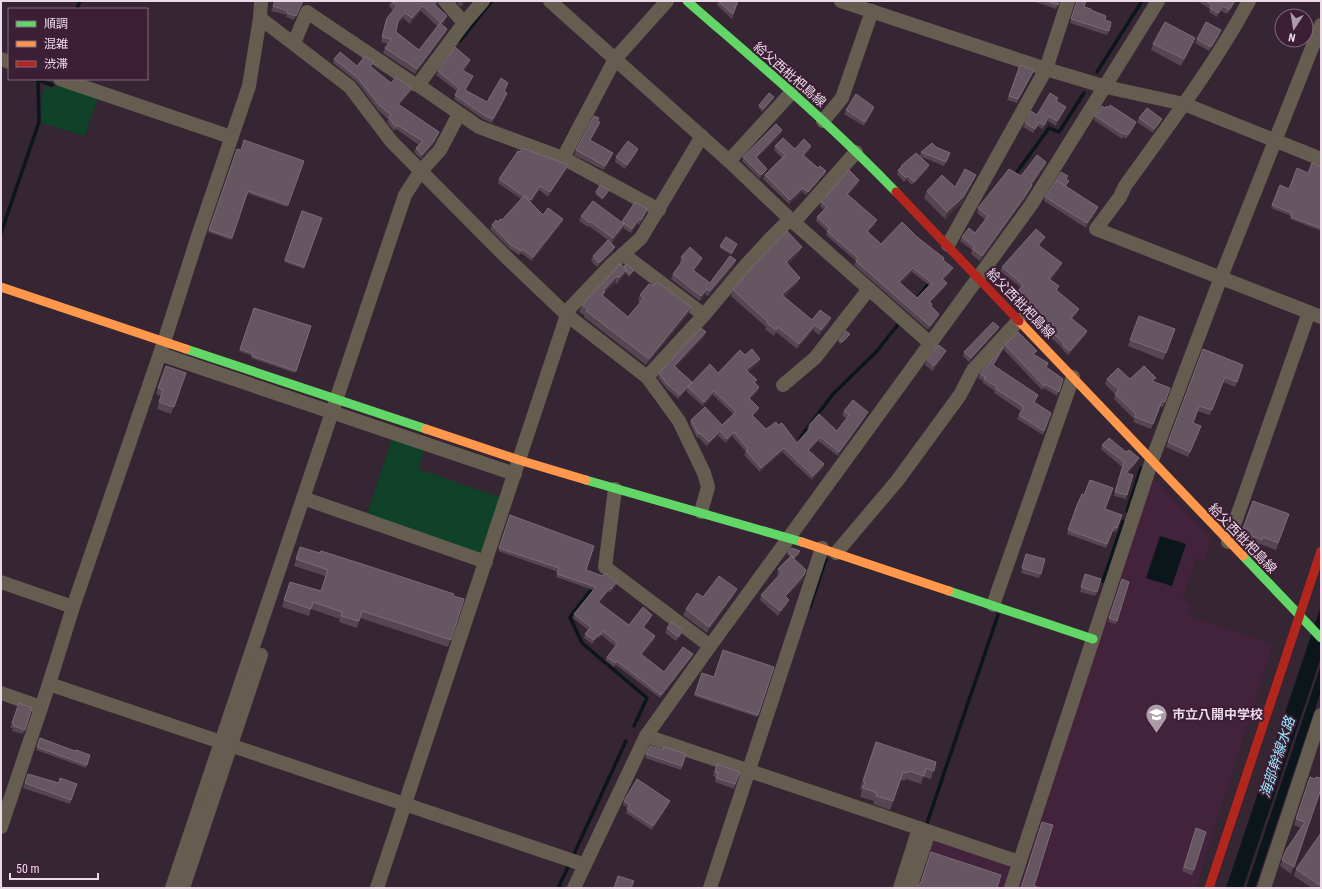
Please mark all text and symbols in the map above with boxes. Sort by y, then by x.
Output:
legend [8,8,148,80]
north arrow [1274,8,1314,48]
text: 順調 [44,17,68,31]
text: N [1287,30,1297,44]
text: 混雑 [44,37,68,51]
street label: 給父西枇杷島線 [750,39,829,110]
text: 渋滞 [44,57,68,71]
street label: 給父西枇杷島線 [984,265,1058,341]
street label: 給父西枇杷島線 [1206,500,1280,576]
school or university icon: 市立八開中学校 [1143,701,1169,734]
place label: 市立八開中学校 [1172,707,1263,722]
water label: 海部幹線水路 [1256,714,1298,799]
scale bar [10,855,98,881]
text: 50 m [16,862,40,876]

